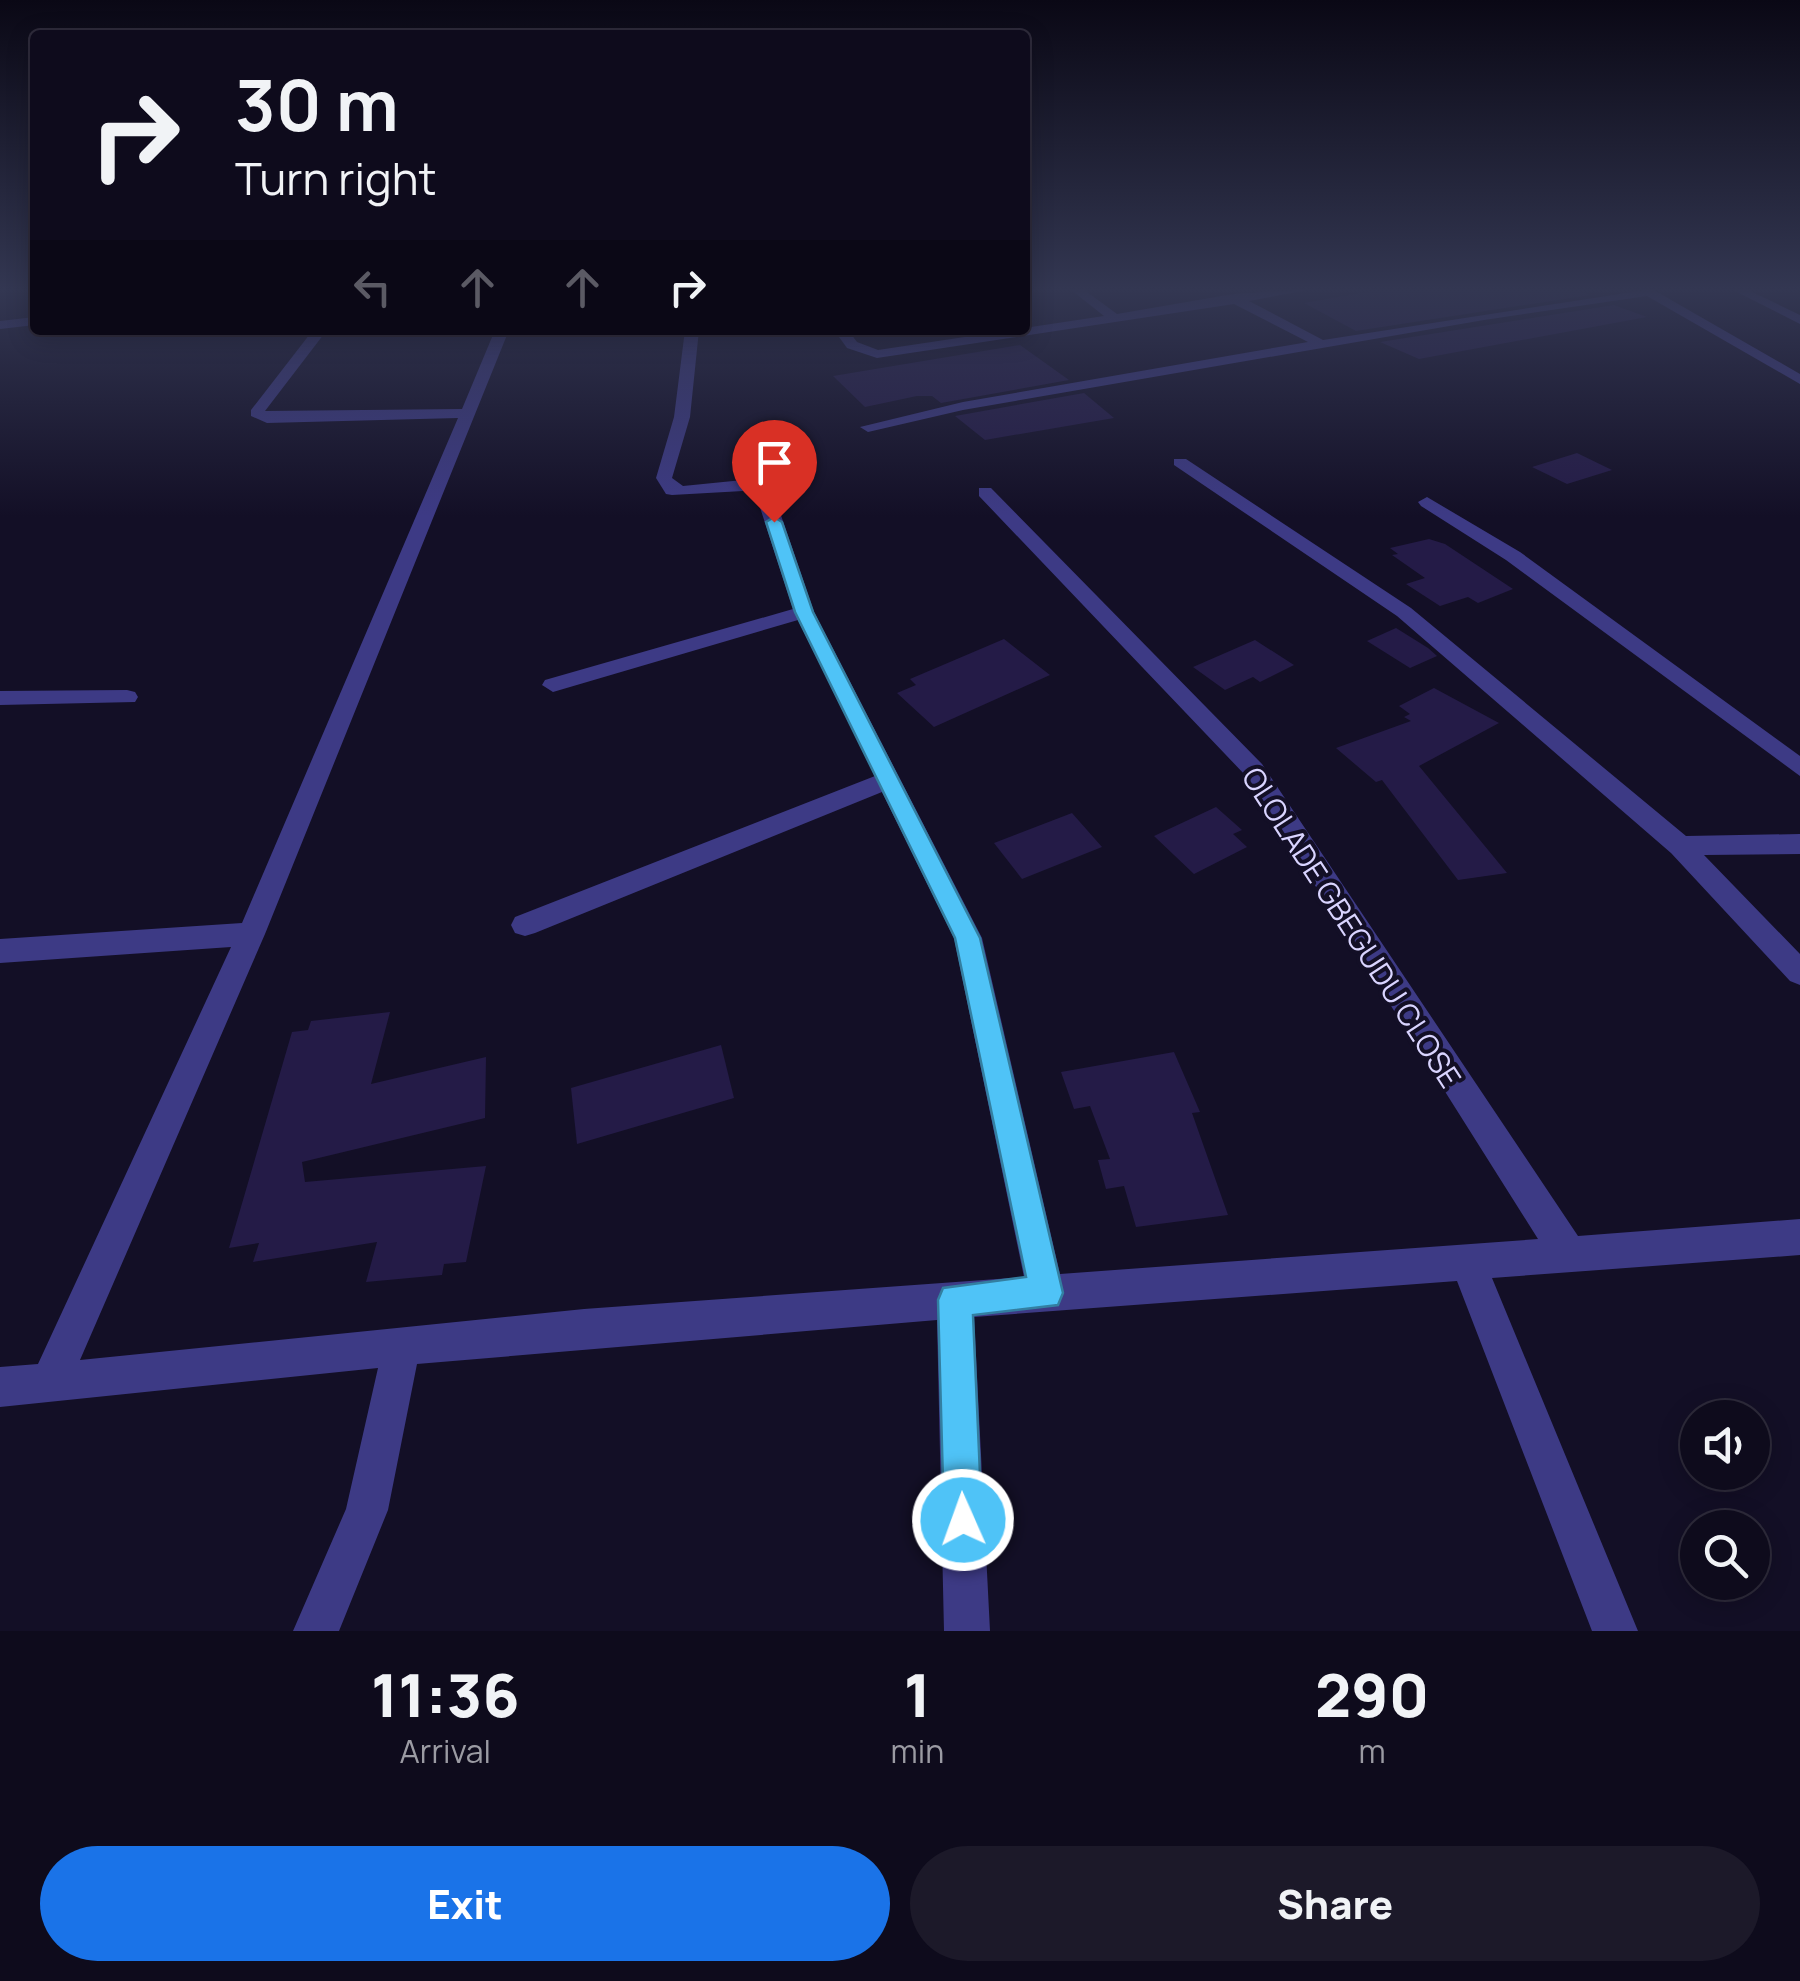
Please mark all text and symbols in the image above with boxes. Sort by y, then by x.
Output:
text: 30 m [235,56,399,152]
icon: right [70,70,200,200]
text: Turn right [235,147,436,209]
icon: left [345,260,400,315]
icon: ahead [450,260,505,315]
icon: ahead [555,260,610,315]
icon: right [660,260,715,315]
pin [732,420,817,523]
icon: arrive [747,435,802,490]
street label: OLOLADE GBEGUDU CLOSE [1233,759,1471,1095]
map controls [1680,1400,1770,1600]
button: sound [1680,1400,1770,1490]
position arrow [911,1468,1015,1572]
button: search [1680,1510,1770,1600]
text: 11:36 [371,1653,520,1735]
text: 1 [904,1653,931,1735]
text: 290 [1315,1653,1429,1735]
text: Arrival [400,1729,491,1773]
text: min [891,1729,944,1773]
text: m [1359,1729,1386,1773]
button: Exit [40,1846,890,1961]
button: Share [910,1846,1760,1961]

